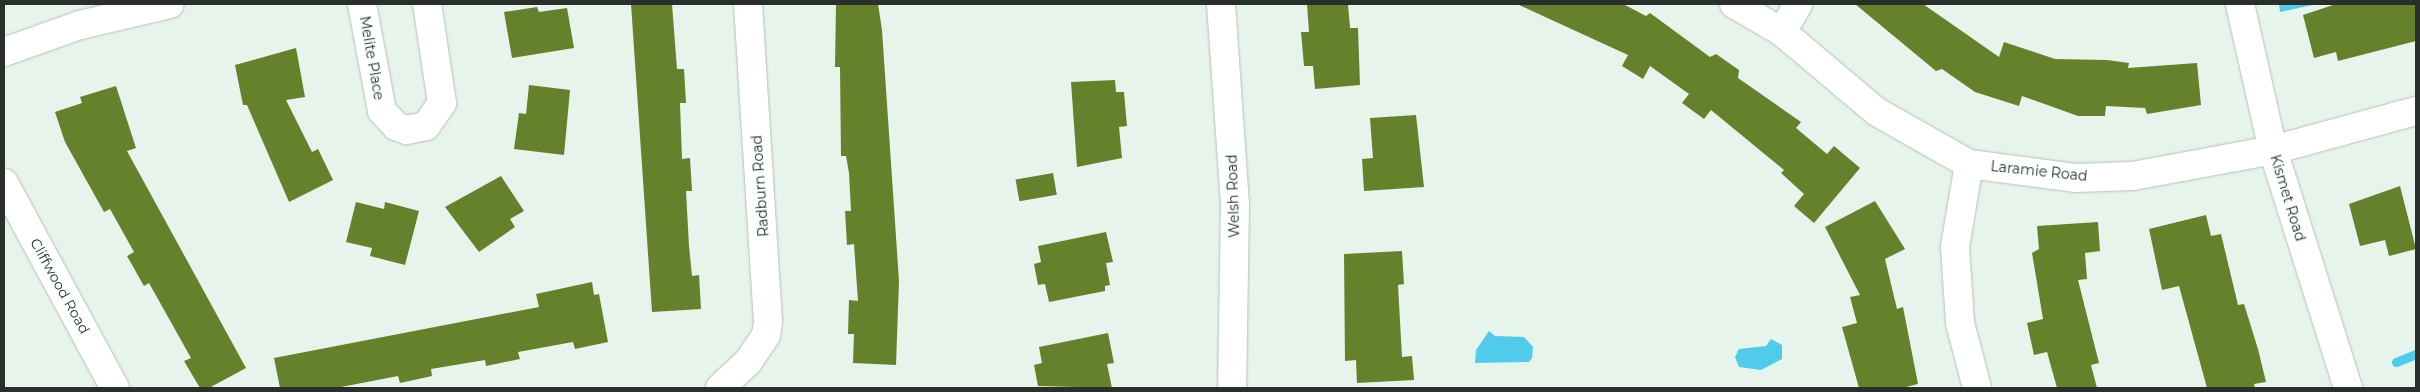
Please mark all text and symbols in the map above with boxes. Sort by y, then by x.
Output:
street label: Melite Place [356,15,388,101]
street label: Radburn Road [748,135,772,237]
street label: Kismet Road [2267,153,2309,243]
street label: Welsh Road [1223,154,1243,238]
street label: Laramie Road [1990,158,2088,184]
street label: Cliffwood Road [27,235,93,337]

